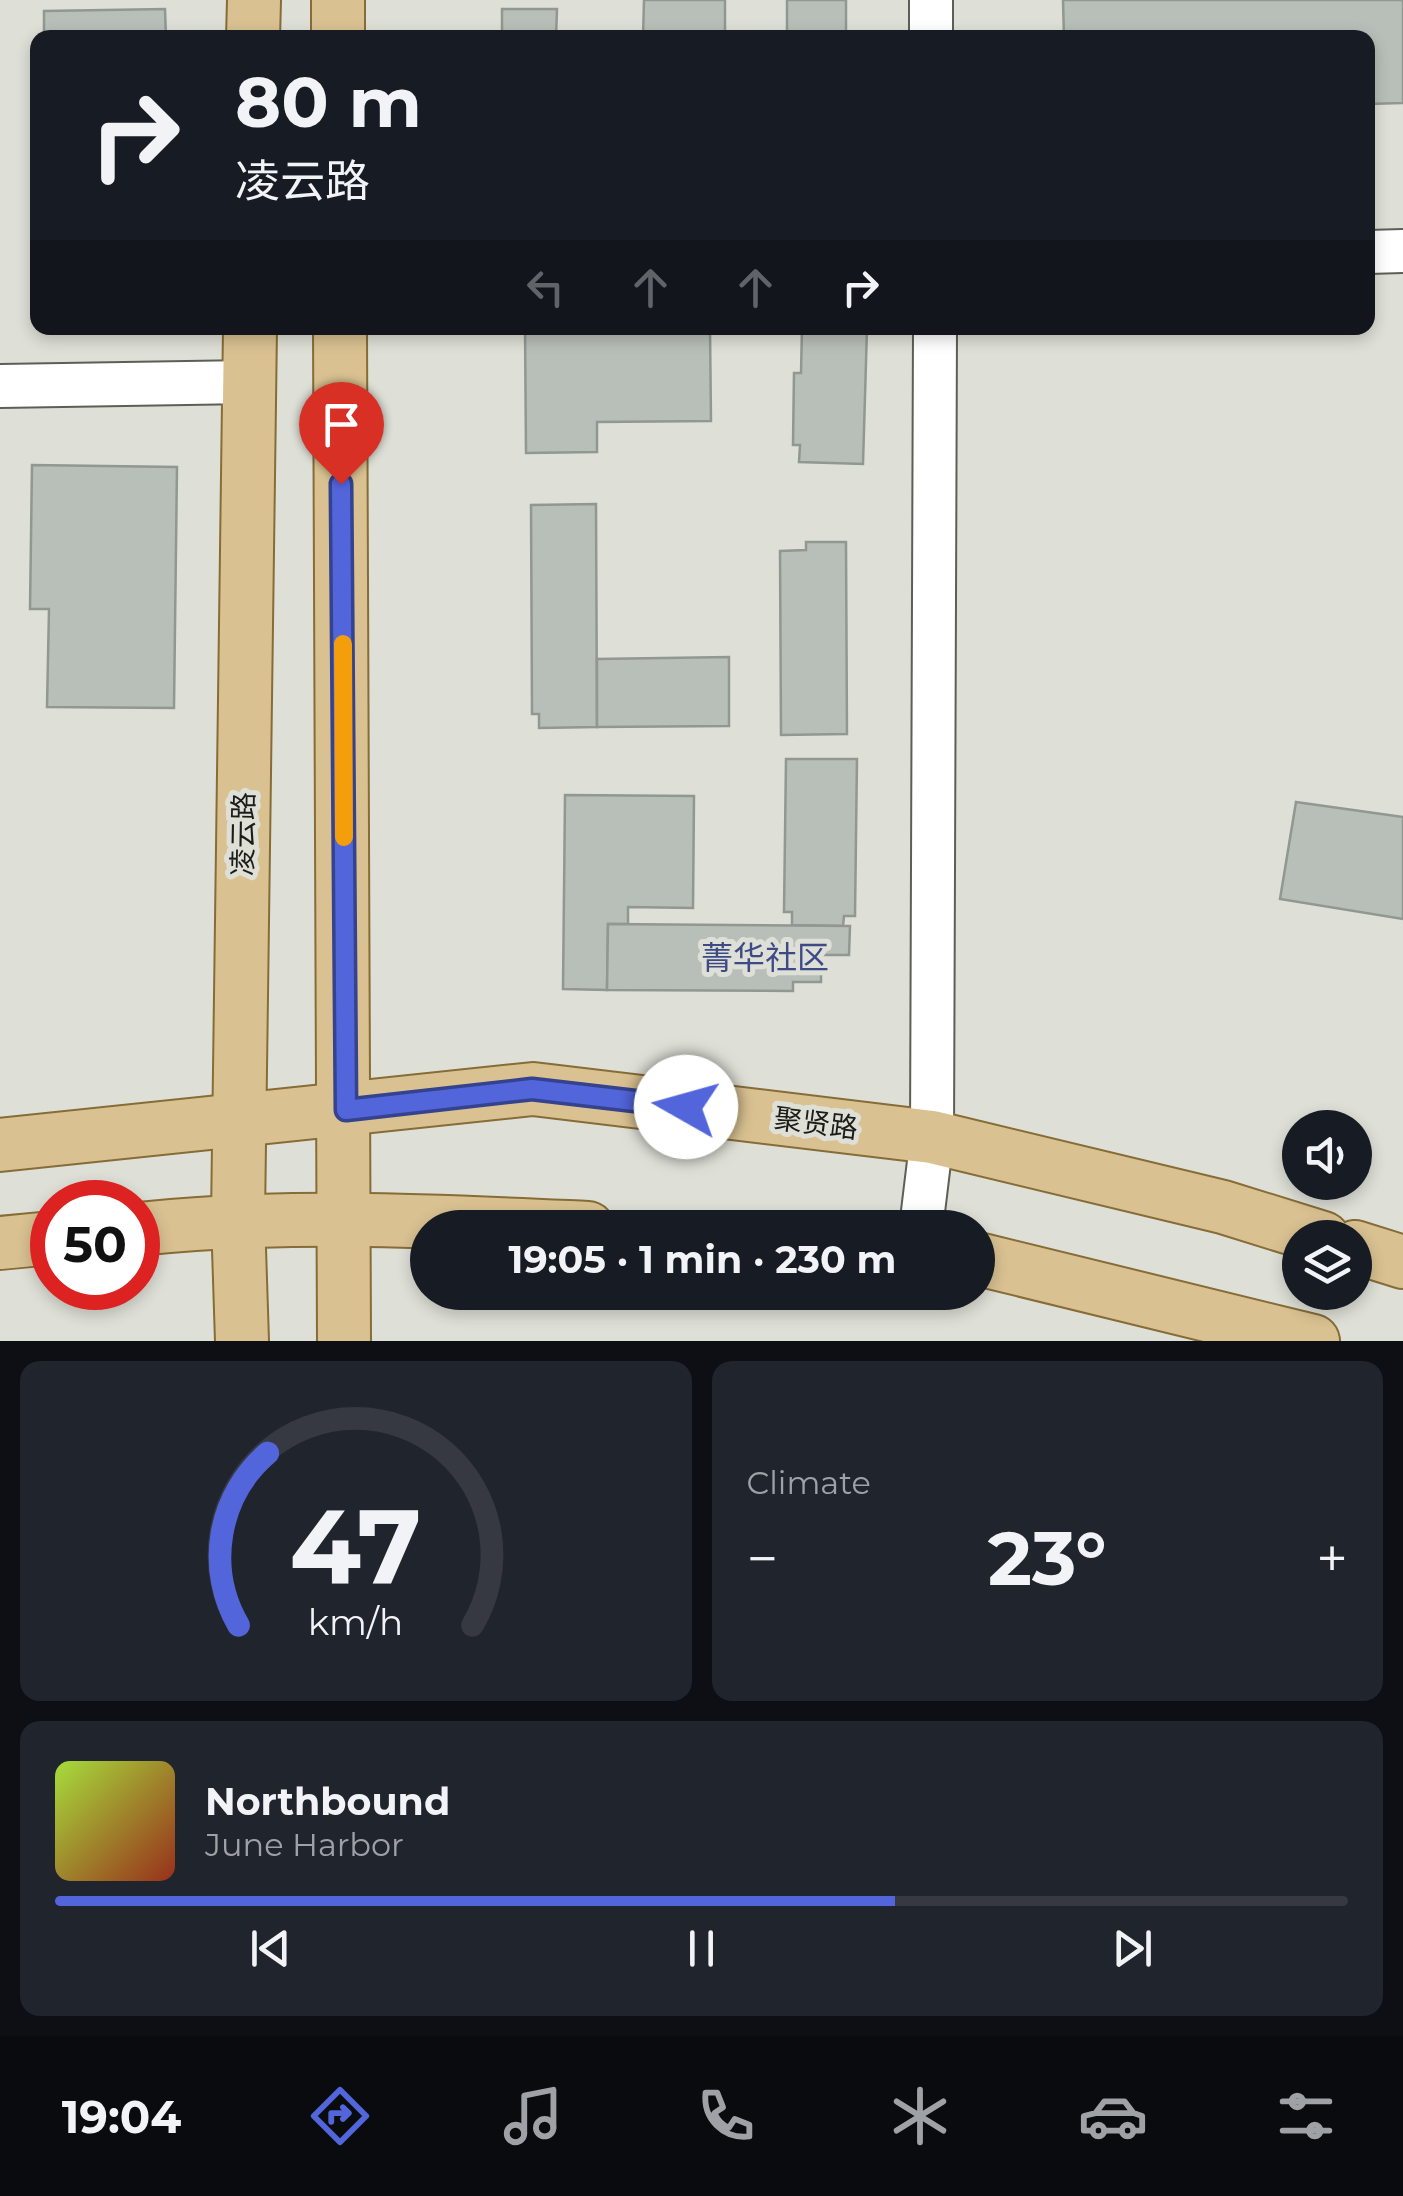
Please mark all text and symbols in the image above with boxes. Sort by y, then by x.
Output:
text: 80 m [235,59,422,145]
icon: right [70,70,200,200]
text: 凌云路 [235,153,370,208]
icon: left [518,260,573,315]
icon: ahead [623,260,678,315]
icon: ahead [728,260,783,315]
icon: right [833,260,888,315]
pin [299,382,384,485]
icon: arrive [314,397,369,452]
street label: 凌云路 [225,792,261,876]
district label: 菁华社区 [701,938,829,977]
position arrow [634,1055,738,1159]
street label: 聚贤路 [772,1101,860,1145]
map controls [1282,1110,1372,1310]
button: sound [1282,1110,1372,1200]
speed limit sign: 50 [30,1180,160,1310]
button: layers [1282,1220,1372,1310]
text: 19:05 · 1 min · 230 m [509,1236,896,1283]
text: Climate [747,1463,871,1502]
text: 47 [290,1482,422,1609]
text: 23° [988,1512,1107,1604]
text: − [747,1525,778,1592]
text: + [1316,1525,1348,1592]
text: km/h [308,1600,403,1644]
text: Northbound [205,1778,450,1825]
text: June Harbor [205,1825,404,1864]
icon: previous [243,1921,298,1976]
icon: pause [674,1921,729,1976]
icon: next [1105,1921,1160,1976]
icon: directions [305,2081,375,2151]
icon: music [498,2081,568,2151]
icon: phone [691,2081,761,2151]
icon: climate [885,2081,955,2151]
icon: car [1078,2081,1148,2151]
icon: filters [1271,2081,1341,2151]
text: 19:04 [62,2089,181,2144]

